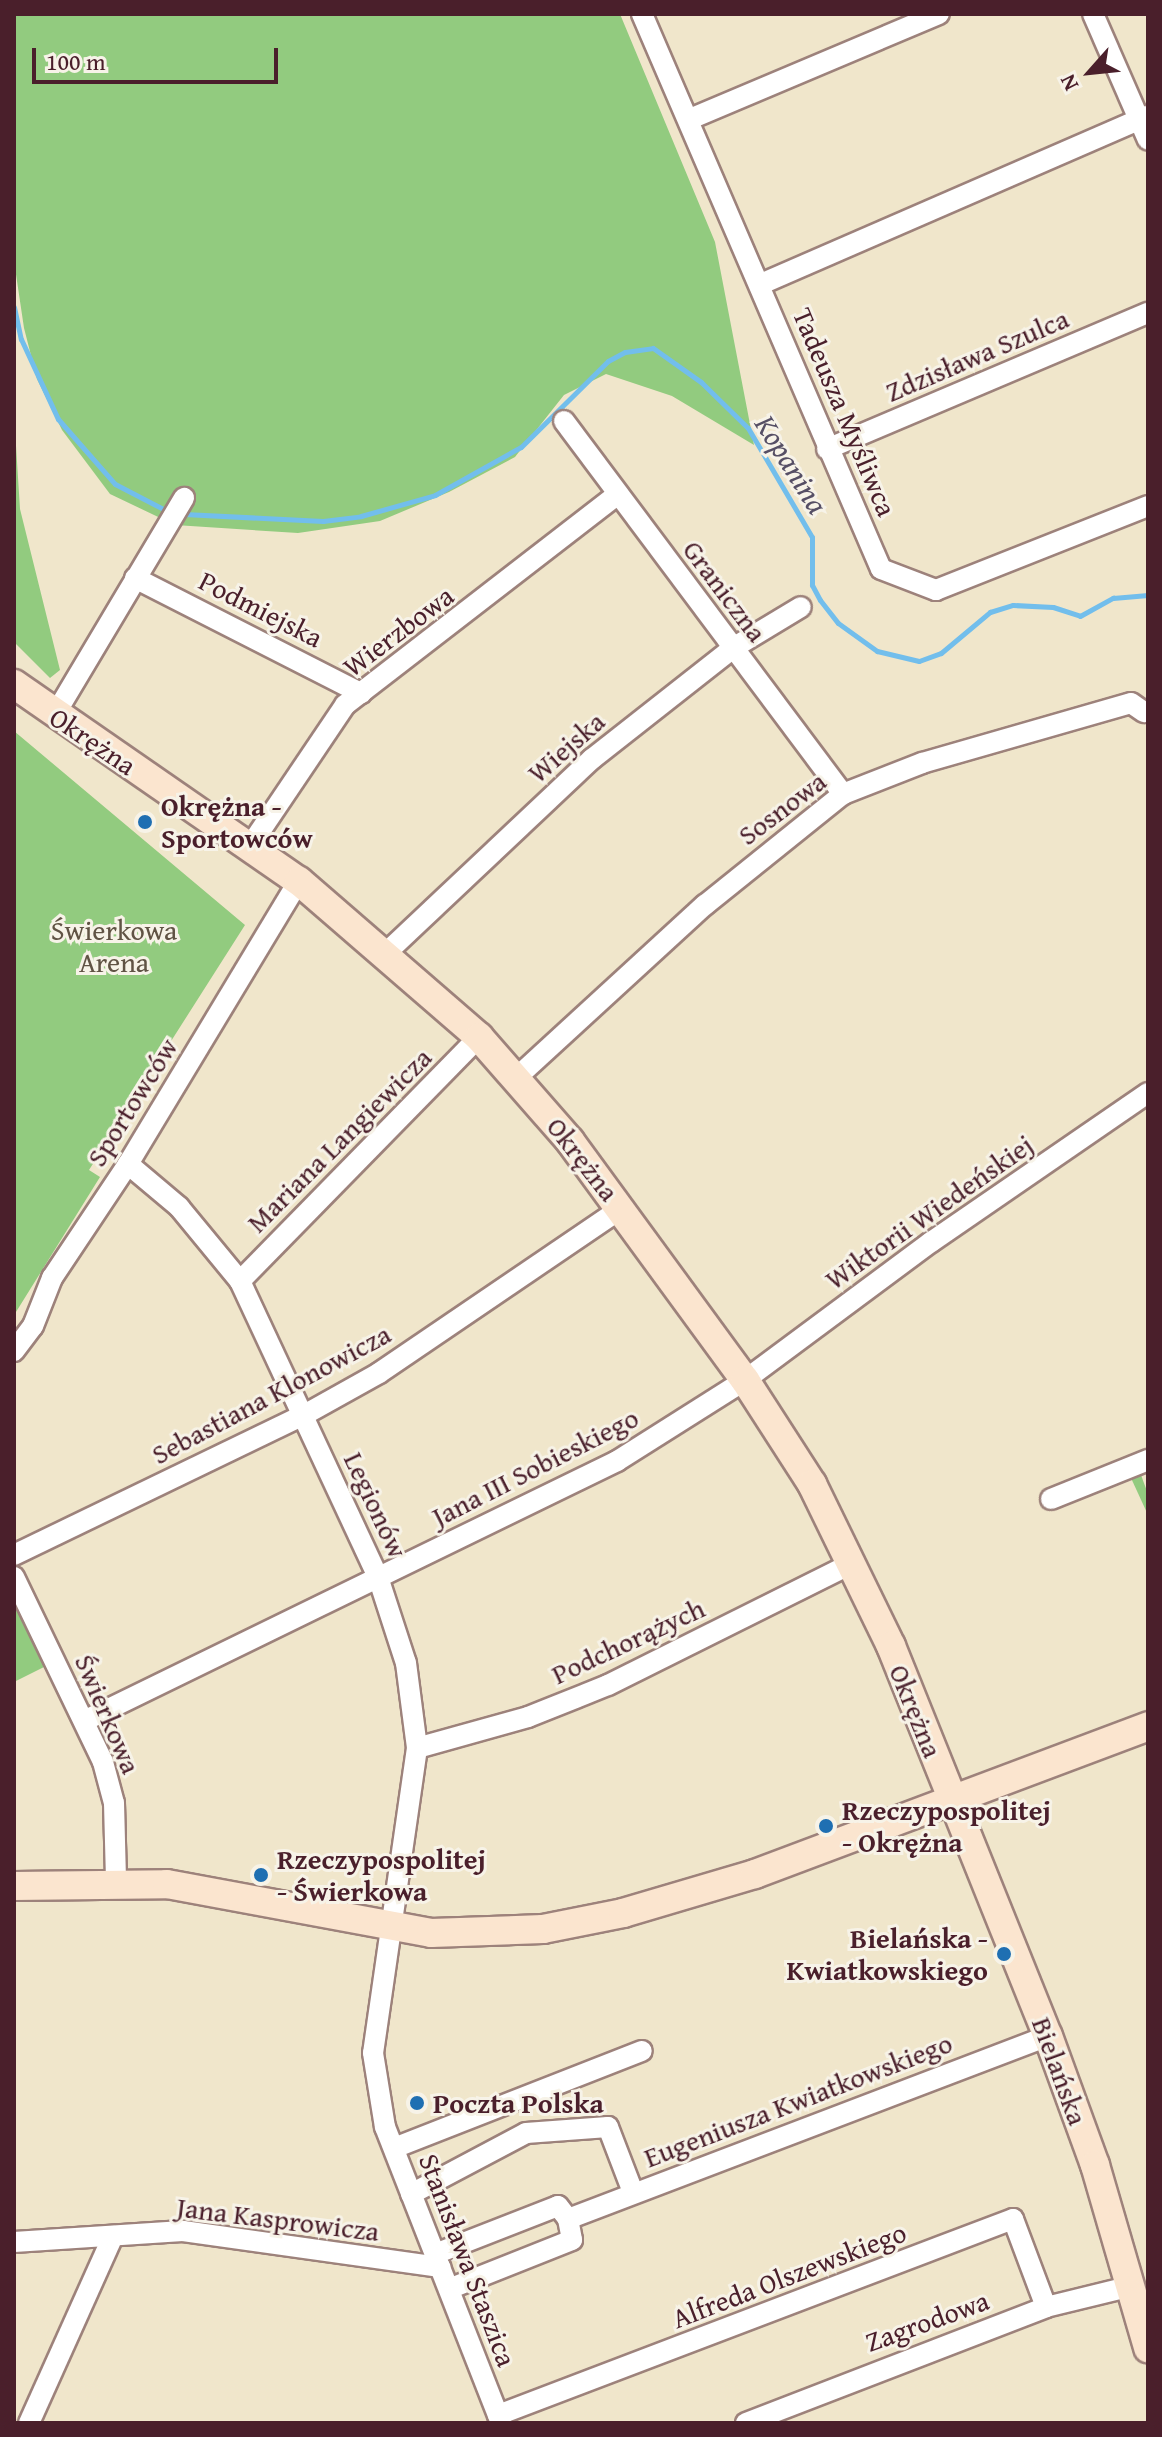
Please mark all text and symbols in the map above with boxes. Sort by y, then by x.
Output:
scale bar [36,32,282,82]
north arrow [1050,32,1130,112]
text: 100 m [46,44,106,79]
text: N [1051,69,1086,97]
street label: Zdzisława Szulca [880,301,1074,409]
street label: Tadeusza Myśliwca [786,303,904,521]
water label: Kopanina [748,408,836,520]
street label: Graniczna [676,534,774,648]
street label: Podmiejska [194,564,328,654]
street label: Wierzbowa [336,579,460,683]
street label: Okrężna [43,700,143,782]
street label: Wiejska [521,705,611,789]
street label: Sosnowa [731,764,833,852]
place label: Okrężna - Sportowców [161,789,313,855]
marker: Okrężna - Sportowców [136,813,154,831]
park label: Świerkowa Arena [51,913,177,979]
street label: Sportowców [79,1032,185,1172]
street label: Mariana Langiewicza [240,1041,438,1239]
street label: Okrężna [540,1110,626,1208]
street label: Wiktorii Wiedeńskiej [819,1128,1039,1296]
street label: Sebastiana Klonowicza [146,1317,396,1471]
street label: Jana III Sobieskiego [426,1400,644,1534]
street label: Legionów [337,1447,415,1563]
street label: Podchorążych [546,1591,710,1691]
street label: Świerkowa [68,1649,148,1779]
street label: Okrężna [882,1660,950,1762]
place label: Rzeczypospolitej - Okrężna [842,1793,1051,1859]
marker: Rzeczypospolitej - Okrężna [817,1817,835,1835]
place label: Rzeczypospolitej - Świerkowa [277,1842,486,1908]
marker: Rzeczypospolitej - Świerkowa [252,1866,270,1884]
place label: Bielańska - Kwiatkowskiego [786,1921,988,1987]
marker: Bielańska - Kwiatkowskiego [995,1945,1013,1963]
street label: Bielańska [1025,2013,1095,2129]
street label: Eugeniusza Kwiatkowskiego [639,2026,957,2174]
place label: Poczta Polska [433,2086,604,2120]
marker: Poczta Polska [408,2094,426,2112]
street label: Stanisława Staszica [412,2149,524,2371]
street label: Jana Kasprowicza [175,2190,381,2248]
street label: Alfreda Olszewskiego [667,2215,911,2335]
street label: Zagrodowa [861,2283,993,2359]

